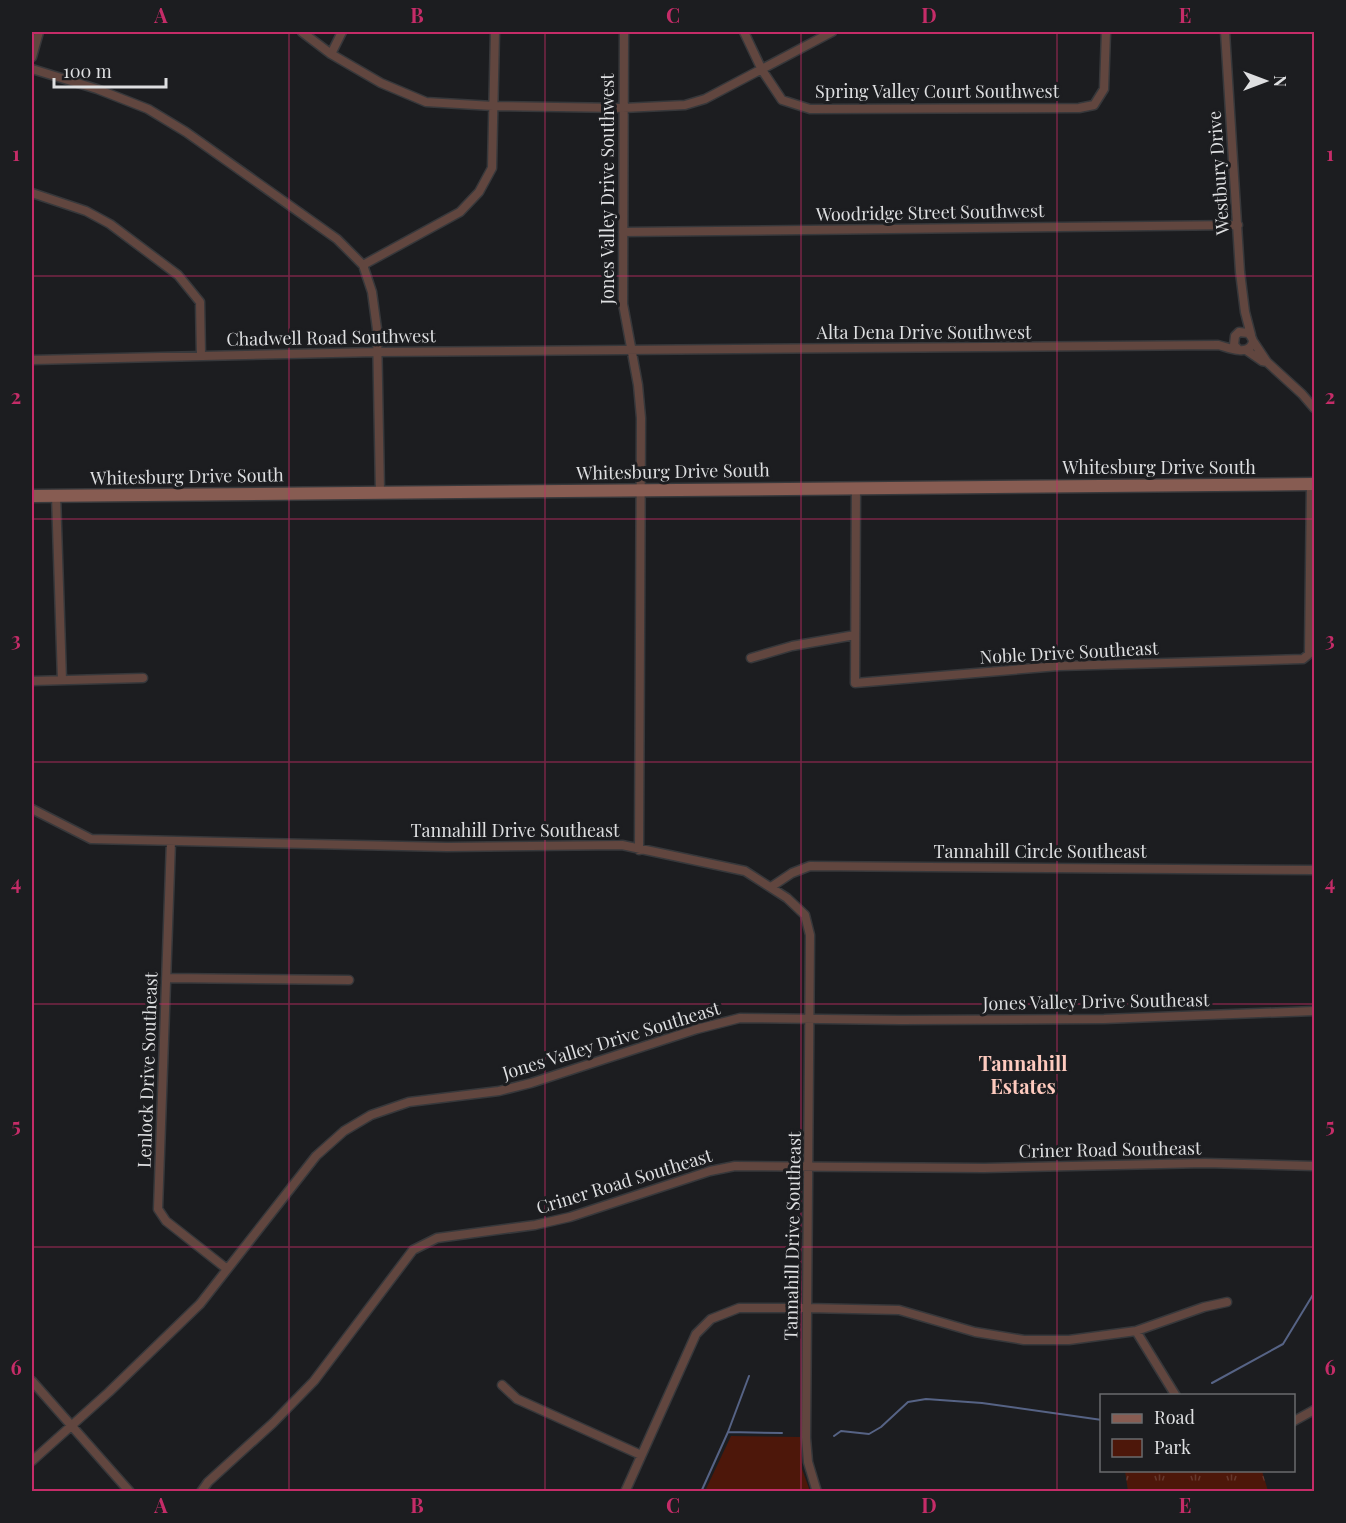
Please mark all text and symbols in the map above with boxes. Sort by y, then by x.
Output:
text: A [153,1,168,28]
text: B [410,1,424,28]
text: C [666,1,680,28]
text: D [921,1,937,28]
text: E [1179,1,1191,28]
scale bar [54,51,166,89]
north arrow [1235,51,1295,111]
text: 100 m [63,59,112,83]
street label: Jones Valley Drive Southwest [595,73,619,306]
text: N [1270,75,1291,87]
street label: Spring Valley Court Southwest [815,79,1060,103]
street label: Westbury Drive [1202,110,1234,237]
text: 1 [12,139,20,166]
text: 1 [1326,139,1334,166]
street label: Woodridge Street Southwest [815,198,1045,226]
street label: Alta Dena Drive Southwest [816,320,1032,344]
street label: Chadwell Road Southwest [226,323,437,351]
text: 2 [11,382,21,409]
text: 2 [1325,382,1335,409]
street label: Whitesburg Drive South [1061,455,1256,479]
street label: Whitesburg Drive South [575,457,770,485]
street label: Whitesburg Drive South [89,462,284,490]
text: 3 [11,625,21,652]
text: 3 [1325,625,1335,652]
street label: Noble Drive Southeast [979,635,1160,669]
street label: Tannahill Drive Southeast [411,818,620,842]
street label: Tannahill Circle Southeast [933,839,1147,863]
text: 4 [11,868,21,895]
text: 4 [1325,868,1335,895]
street label: Lenlock Drive Southeast [132,971,162,1168]
street label: Jones Valley Drive Southeast [982,987,1210,1015]
street label: Jones Valley Drive Southeast [498,995,723,1085]
district label: Tannahill Estates [978,1049,1068,1099]
text: 5 [11,1111,21,1138]
text: 5 [1325,1111,1335,1138]
street label: Tannahill Drive Southeast [778,1131,806,1341]
street label: Criner Road Southeast [1019,1135,1202,1163]
street label: Criner Road Southeast [533,1143,715,1219]
text: 6 [10,1353,22,1380]
text: 6 [1324,1353,1336,1380]
legend [1100,1394,1295,1472]
text: Road [1154,1405,1195,1429]
text: Park [1154,1435,1191,1459]
text: A [153,1491,168,1518]
text: B [410,1491,424,1518]
text: C [666,1491,680,1518]
text: D [921,1491,937,1518]
text: E [1179,1491,1191,1518]

